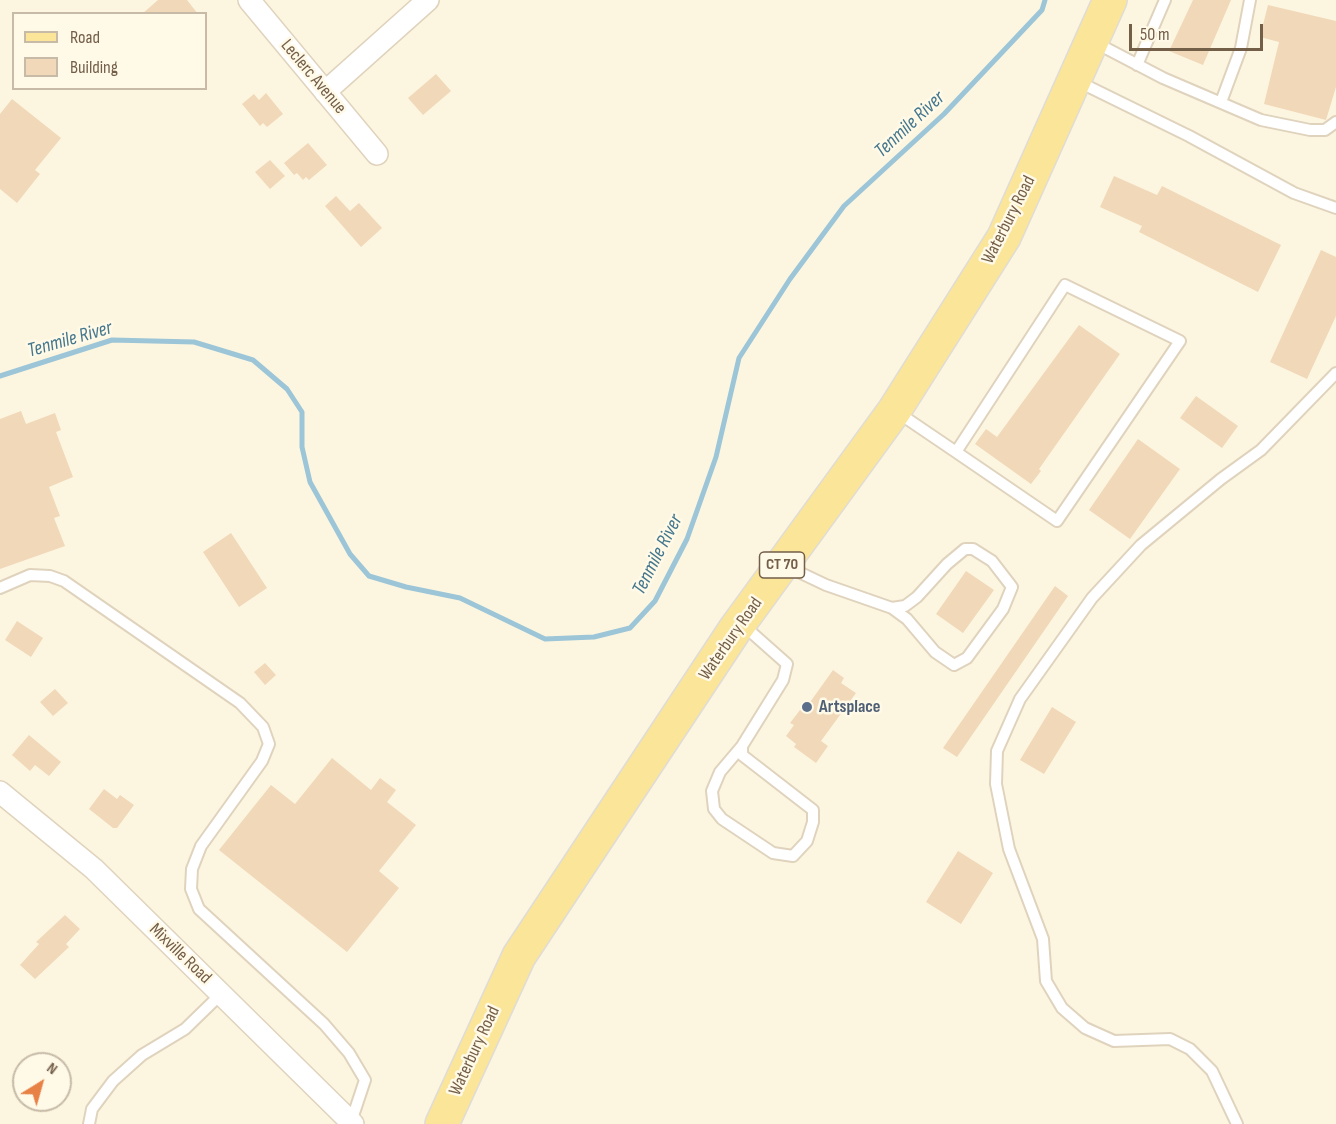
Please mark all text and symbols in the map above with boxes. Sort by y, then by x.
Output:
legend [12,12,207,90]
scale bar [1132,12,1266,50]
text: 50 m [1140,24,1170,45]
text: Road [70,27,100,48]
street label: Leclerc Avenue [276,35,350,119]
text: Building [70,57,118,78]
water label: Tenmile River [870,87,950,163]
street label: Waterbury Road [978,172,1040,268]
water label: Tenmile River [25,316,115,364]
water label: Tenmile River [628,511,688,599]
road number: CT 70 [760,552,804,578]
street label: Waterbury Road [695,593,767,685]
place label: Artsplace [819,696,881,718]
marker: Artsplace [800,700,814,714]
street label: Mixville Road [144,919,216,989]
street label: Waterbury Road [445,1003,505,1099]
north arrow [12,1052,72,1112]
text: N [43,1059,61,1079]

